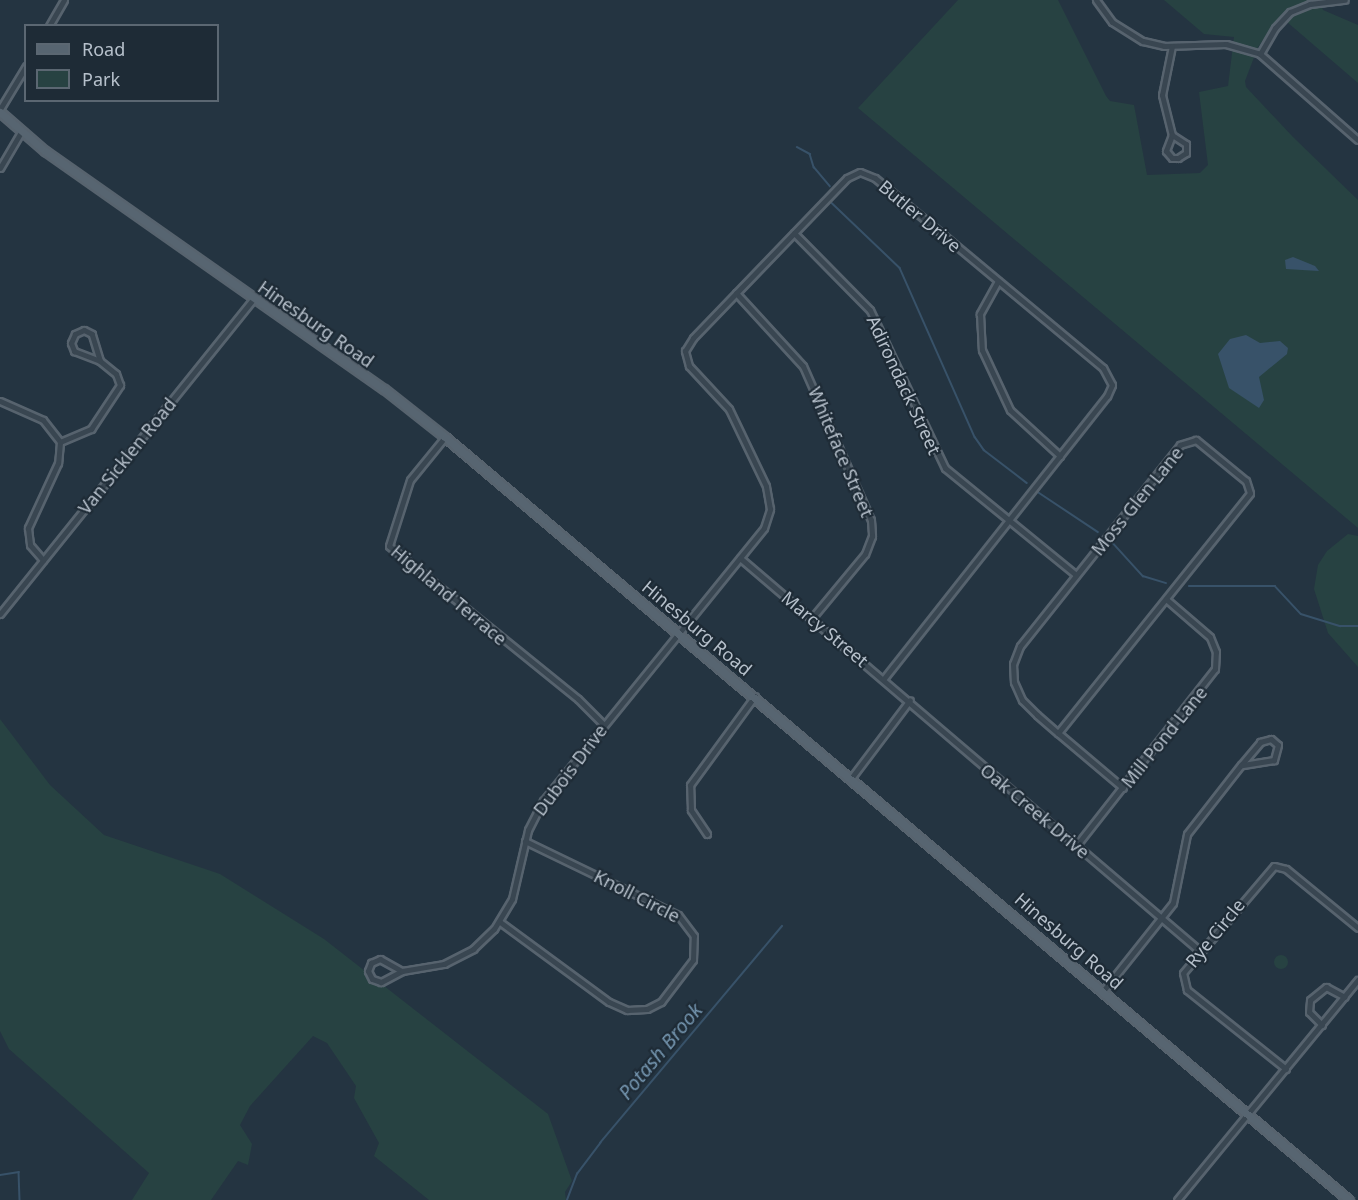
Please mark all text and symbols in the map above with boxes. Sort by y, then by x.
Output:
legend [24,24,219,102]
text: Road [82,37,125,61]
text: Park [82,67,120,91]
street label: Butler Drive [874,175,966,257]
street label: Hinesburg Road [254,276,378,372]
street label: Adirondack Street [862,312,946,458]
street label: Whiteface Street [804,384,878,520]
street label: Van Sicklen Road [74,394,180,518]
street label: Moss Glen Lane [1087,442,1187,560]
street label: Highland Terrace [387,540,511,650]
street label: Hinesburg Road [638,576,756,680]
street label: Marcy Street [777,587,873,671]
street label: Mill Pond Lane [1116,682,1212,792]
street label: Dubois Drive [529,720,611,820]
street label: Oak Creek Drive [976,759,1094,863]
street label: Knoll Circle [590,865,684,927]
street label: Hinesburg Road [1010,888,1128,994]
street label: Rye Circle [1181,894,1249,972]
water label: Potash Brook [613,998,707,1104]

